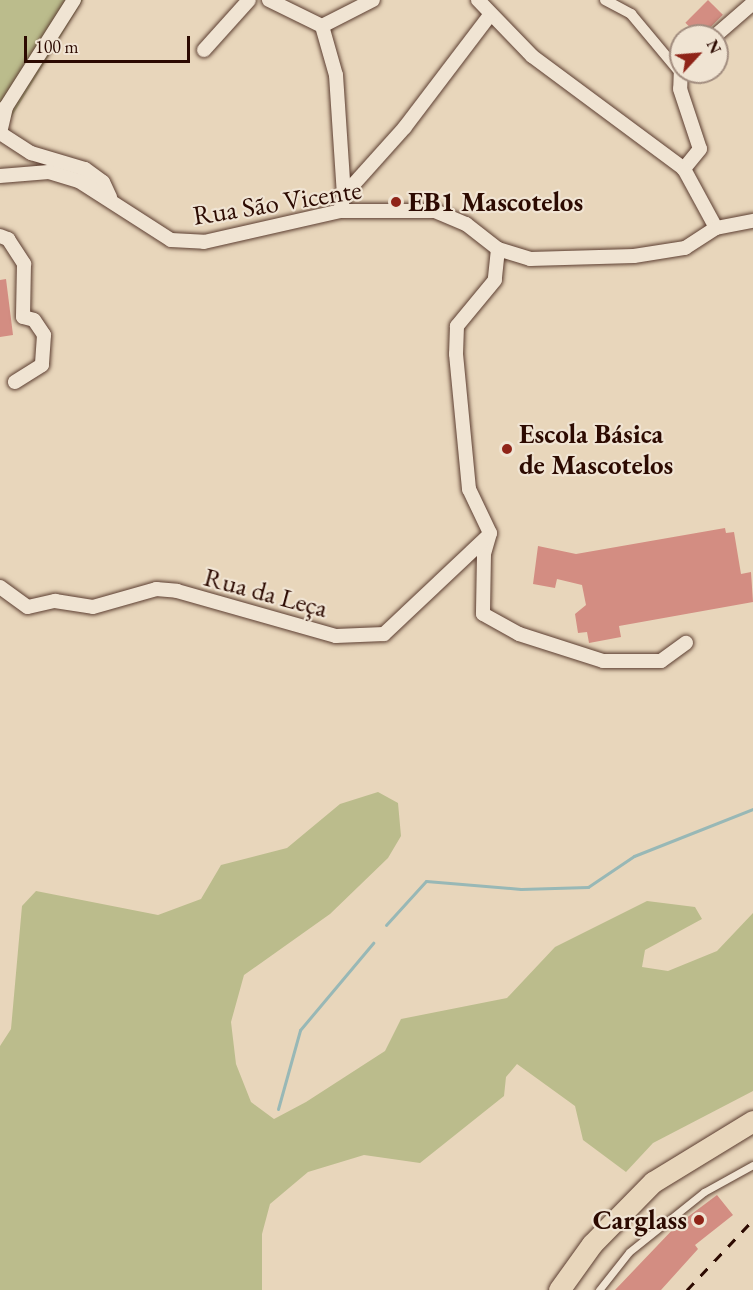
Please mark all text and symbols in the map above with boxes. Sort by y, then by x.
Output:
scale bar [27,24,194,62]
north arrow [669,24,729,84]
text: 100 m [35,35,79,58]
text: N [702,36,726,57]
street label: Rua São Vicente [190,173,364,231]
place label: EB1 Mascotelos [408,186,583,218]
marker: EB1 Mascotelos [389,195,403,209]
place label: Escola Básica de Mascotelos [519,417,673,480]
marker: Escola Básica de Mascotelos [500,442,514,456]
street label: Rua da Leça [201,560,331,624]
place label: Carglass [593,1204,687,1236]
marker: Carglass [692,1213,706,1227]

